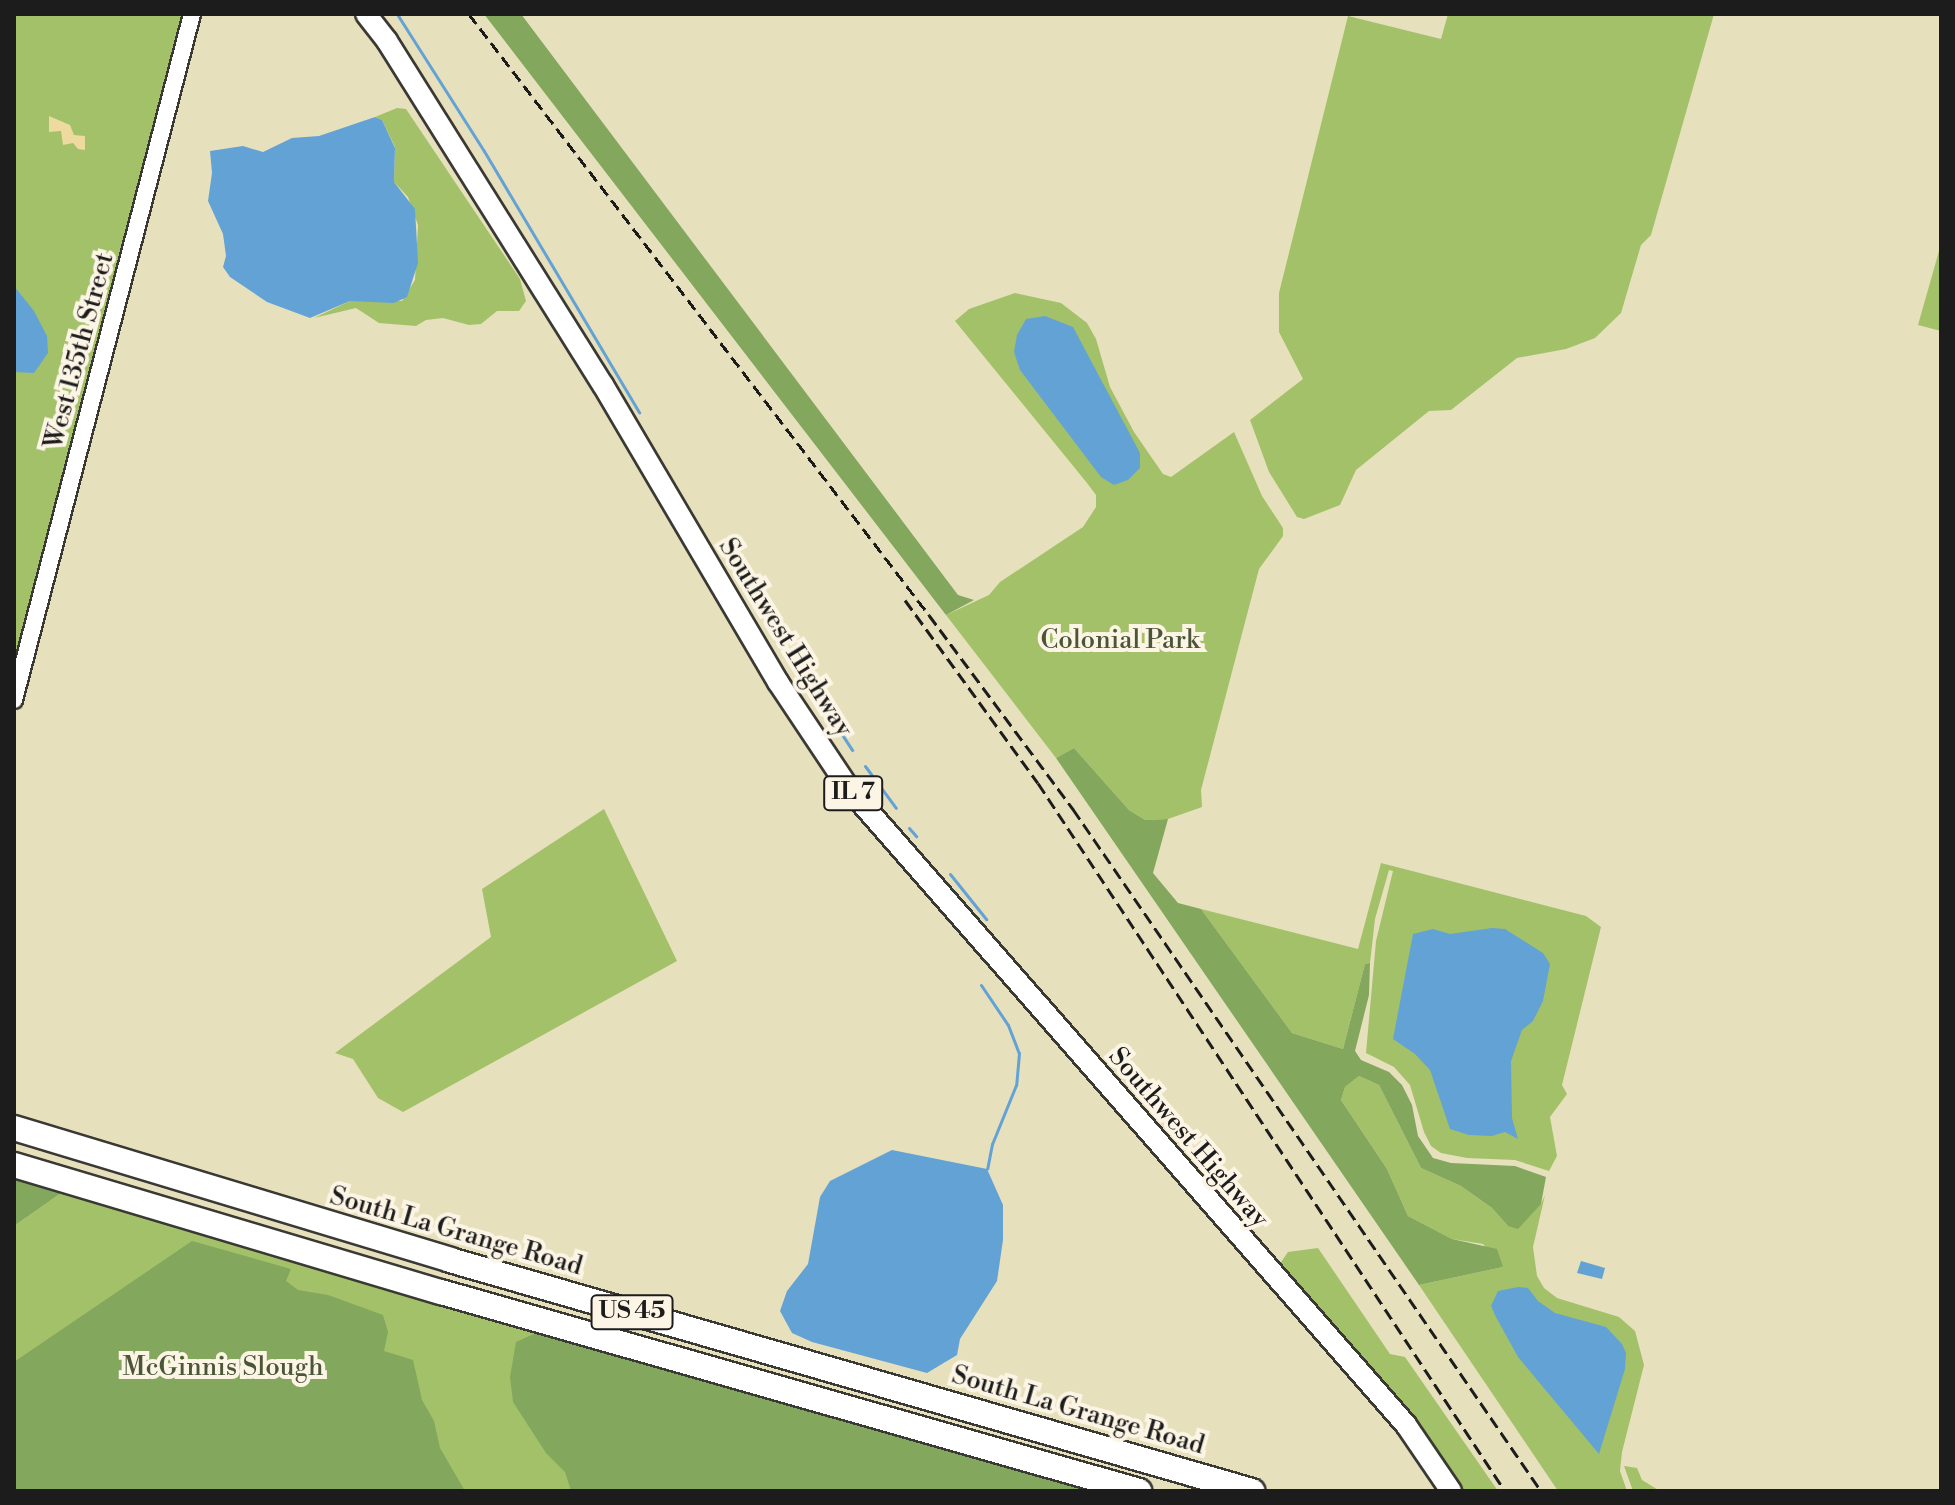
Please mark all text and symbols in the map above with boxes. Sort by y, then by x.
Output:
street label: West 135th Street [39,249,121,453]
street label: Southwest Highway [711,533,859,743]
park label: Colonial Park [1040,625,1200,657]
road number: IL 7 [823,773,883,813]
street label: Southwest Highway [1101,1042,1275,1234]
street label: South La Grange Road [326,1181,586,1283]
road number: US 45 [590,1292,674,1332]
park label: McGinnis Slough [122,1352,324,1384]
street label: South La Grange Road [948,1360,1208,1462]

